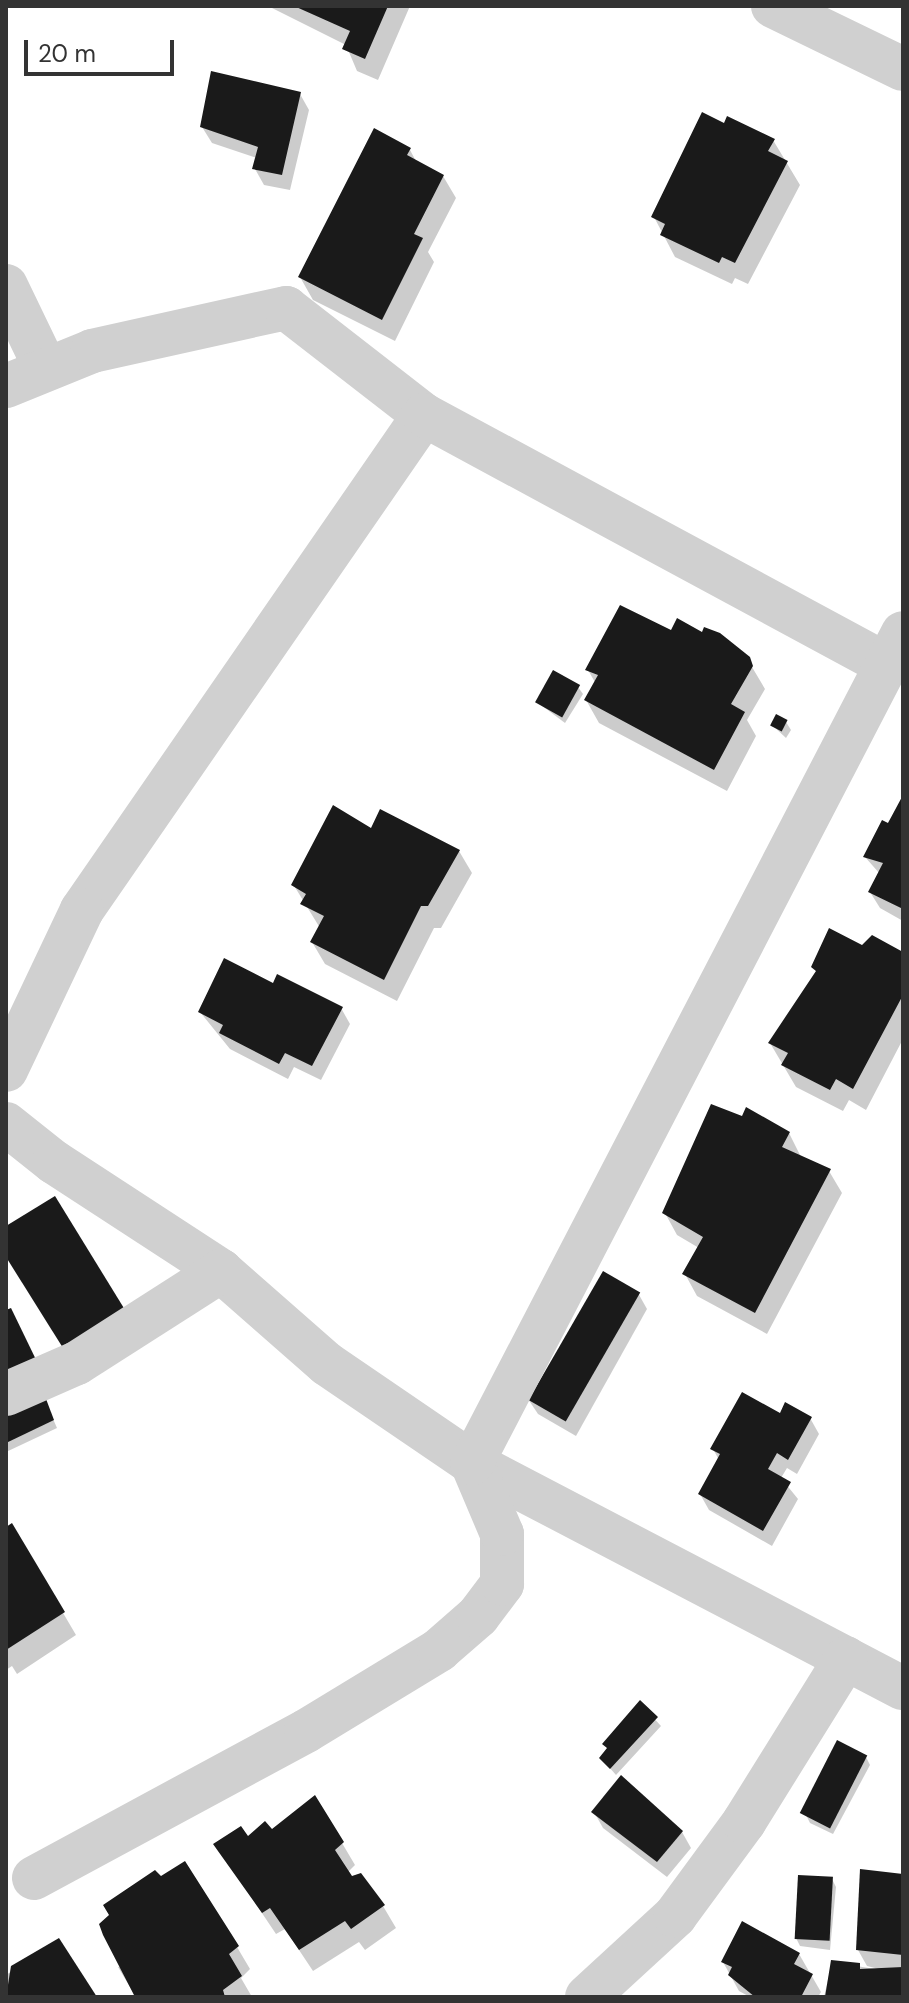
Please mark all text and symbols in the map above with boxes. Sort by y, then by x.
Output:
scale bar [28,24,178,74]
text: 20 m [38,38,96,69]

